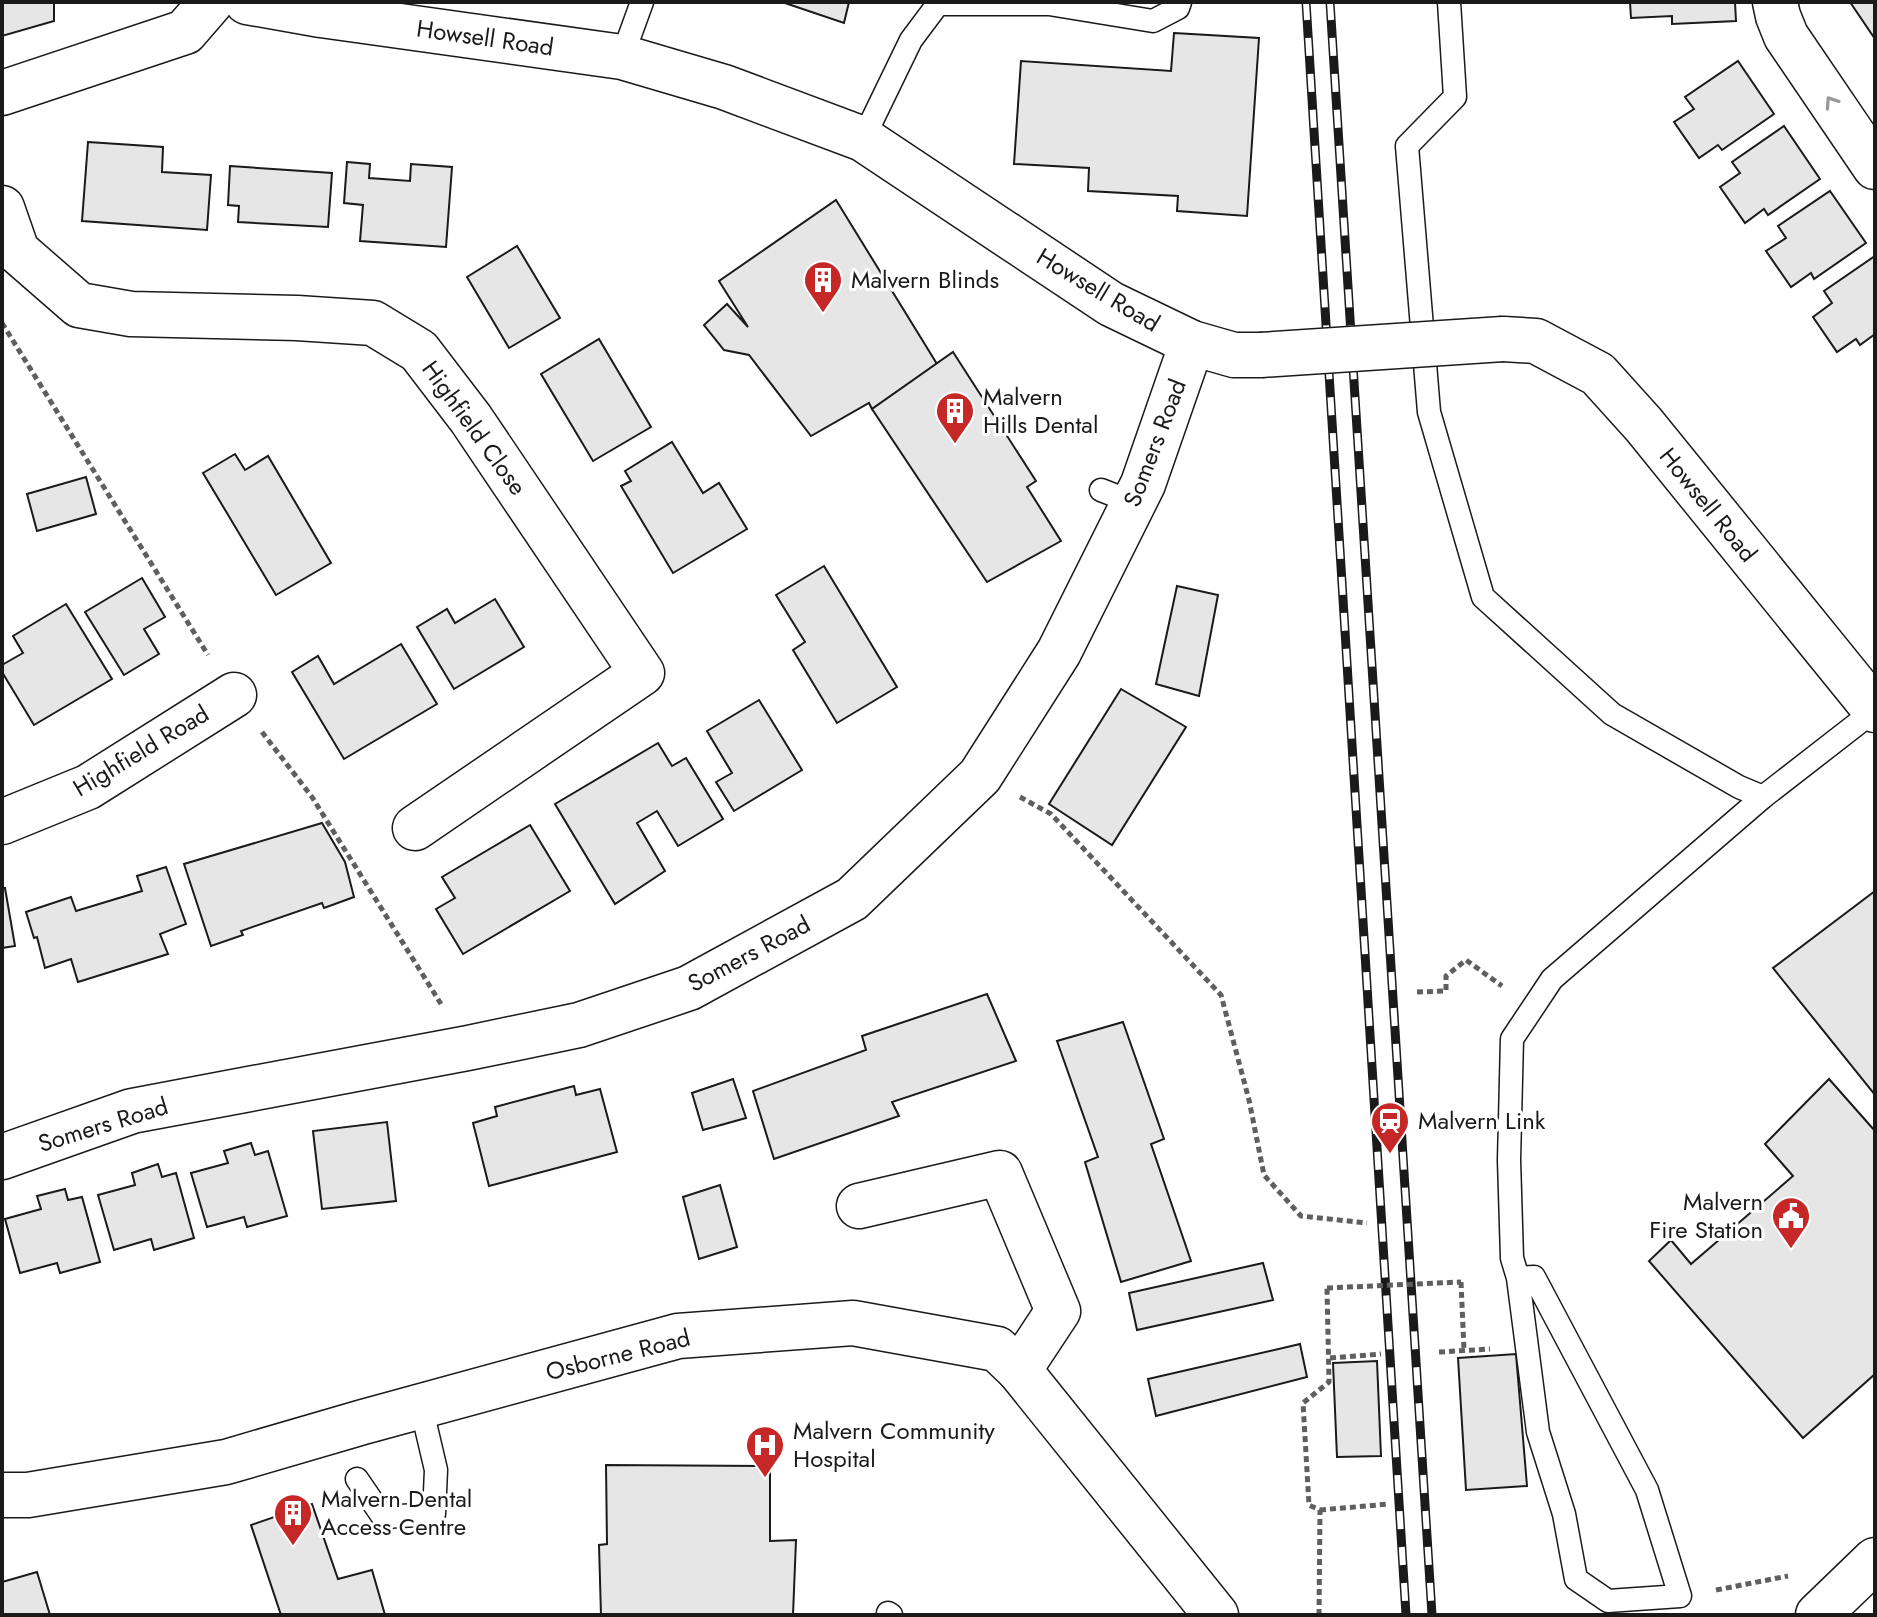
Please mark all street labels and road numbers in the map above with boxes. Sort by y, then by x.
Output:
street label: Howsell Road [414,11,556,64]
street label: Howsell Road [1030,239,1167,340]
street label: Highfield Close [414,353,535,502]
street label: Somers Road [1114,374,1195,512]
street label: Howsell Road [1651,440,1765,569]
street label: Highfield Road [66,696,215,805]
street label: Somers Road [681,907,816,1001]
street label: Somers Road [34,1088,172,1161]
street label: Osborne Road [542,1320,694,1389]

